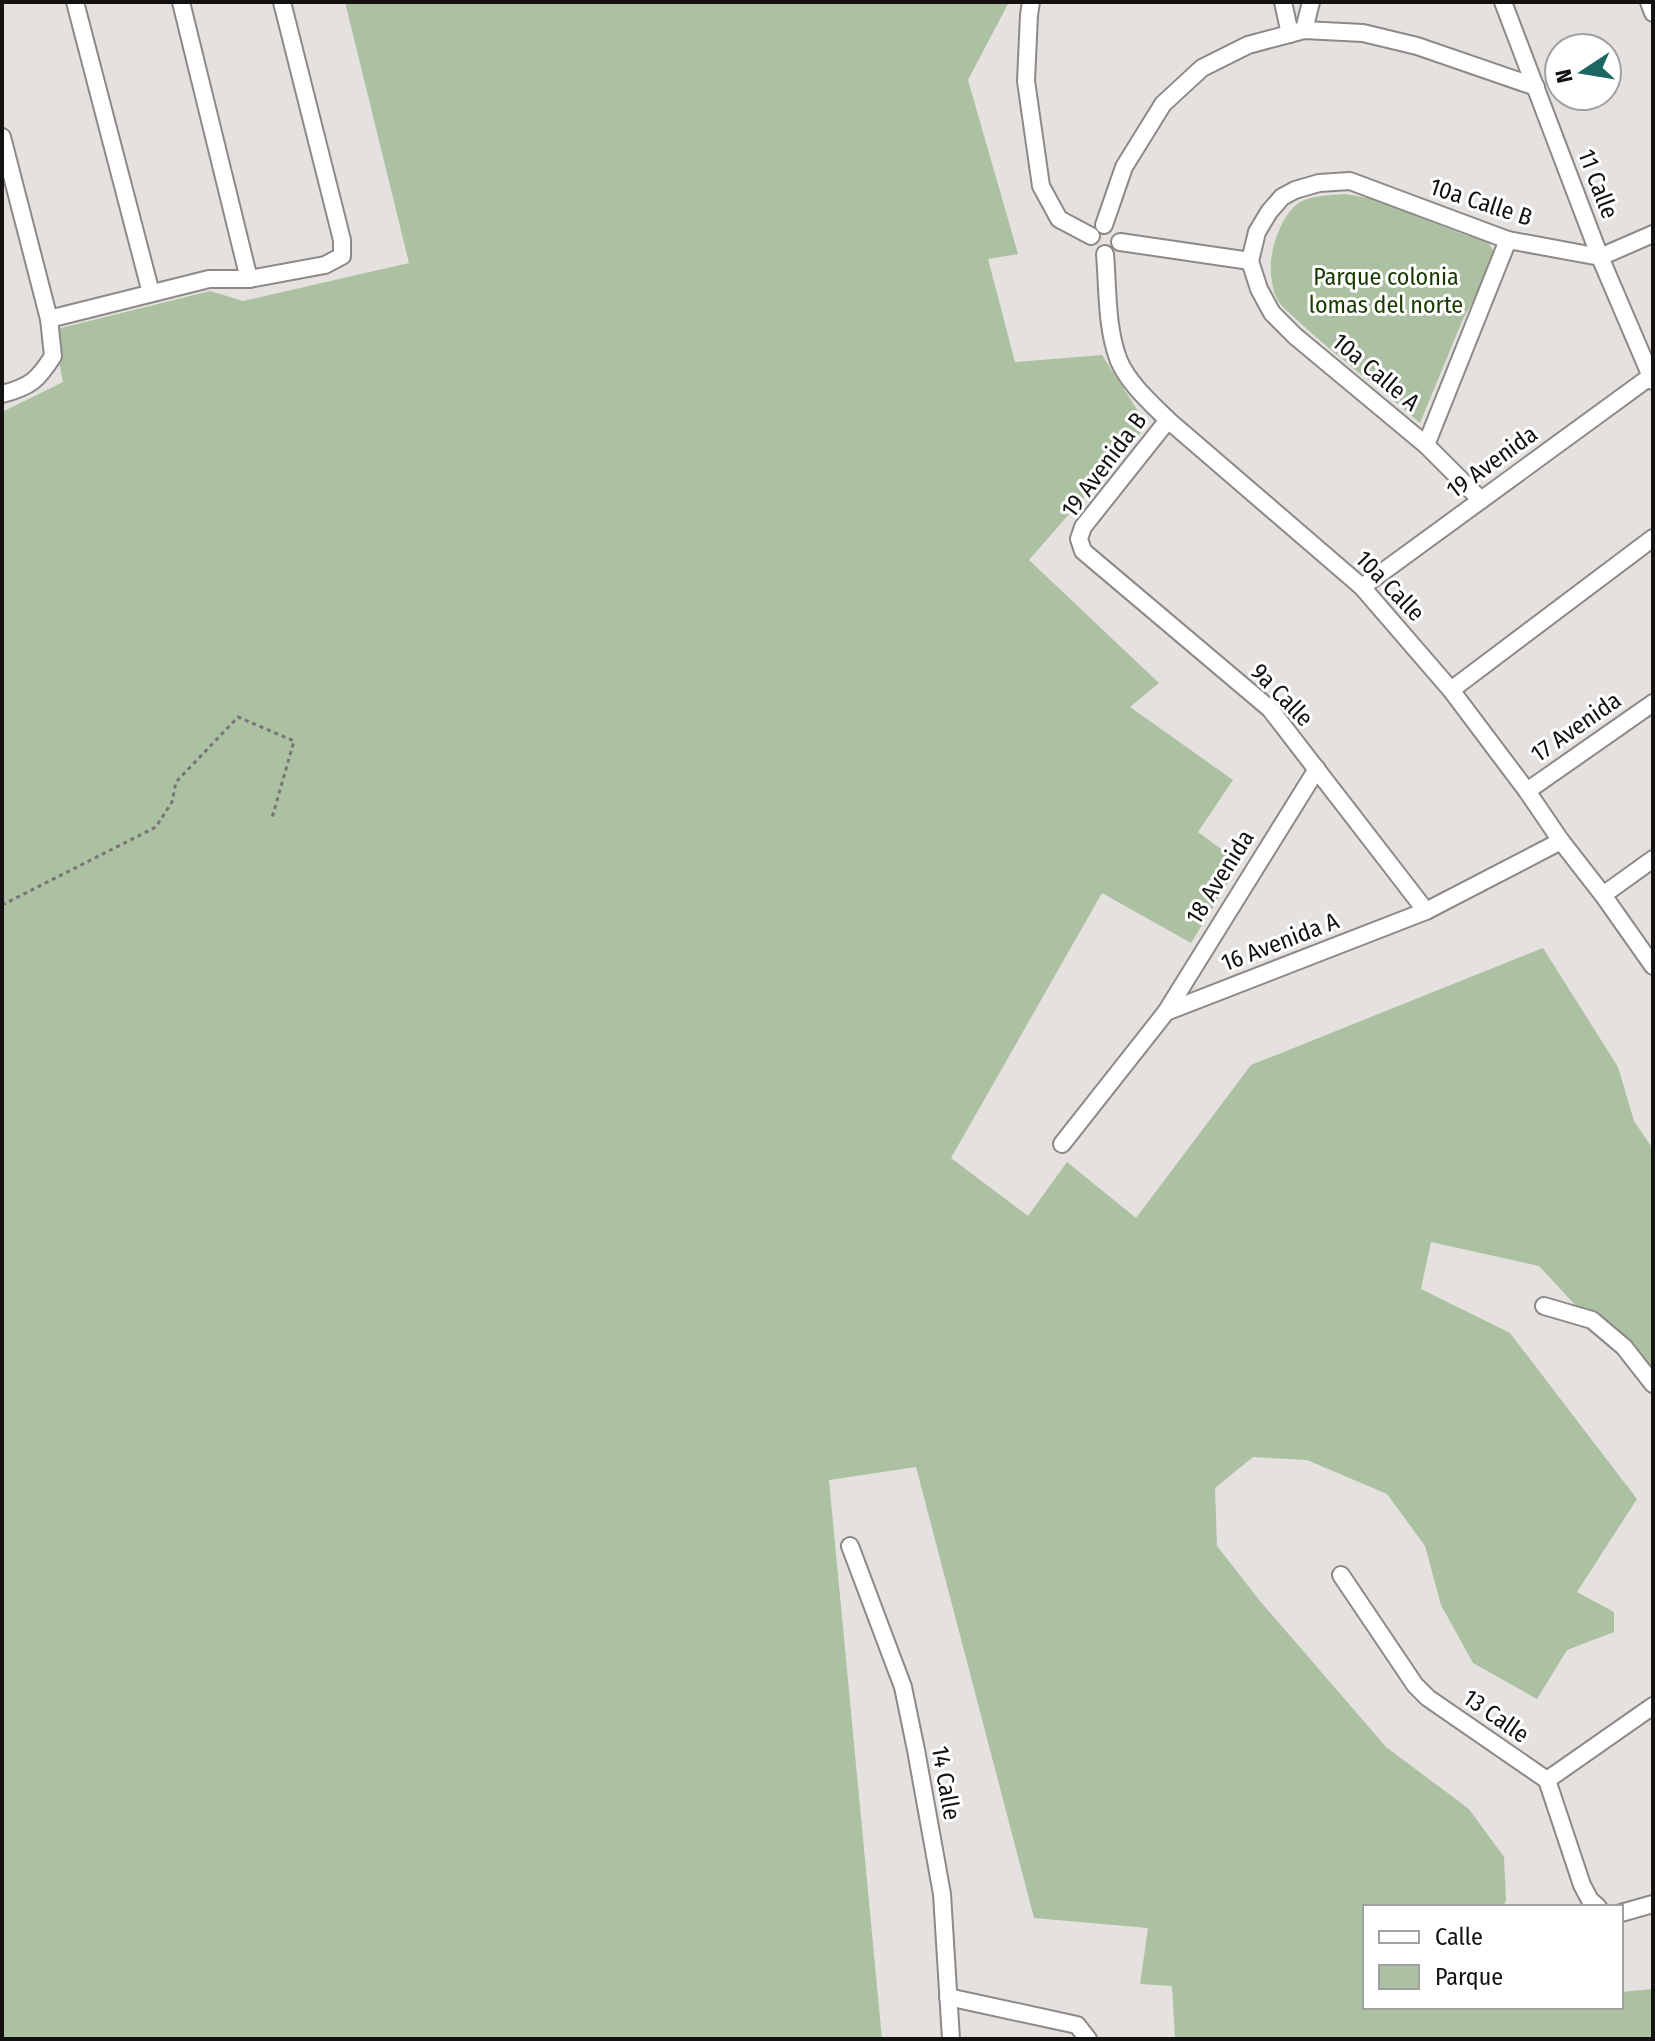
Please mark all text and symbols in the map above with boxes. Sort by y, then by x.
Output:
north arrow [1543,32,1623,112]
text: N [1549,67,1579,85]
street label: 11 Calle [1572,145,1624,223]
street label: 10a Calle B [1426,172,1536,232]
park label: Parque colonia lomas del norte [1309,263,1463,319]
street label: 10a Calle A [1327,327,1426,417]
street label: 19 Avenida B [1056,407,1152,523]
street label: 19 Avenida [1441,420,1543,504]
street label: 10a Calle [1350,545,1430,627]
street label: 9a Calle [1245,658,1319,732]
street label: 17 Avenida [1526,686,1626,768]
street label: 18 Avenida [1180,825,1260,929]
street label: 16 Avenida A [1217,907,1343,977]
street label: 13 Calle [1458,1683,1534,1749]
street label: 14 Calle [926,1744,966,1822]
legend [1363,1905,1623,2009]
text: Calle [1435,1923,1483,1951]
text: Parque [1435,1963,1503,1991]

